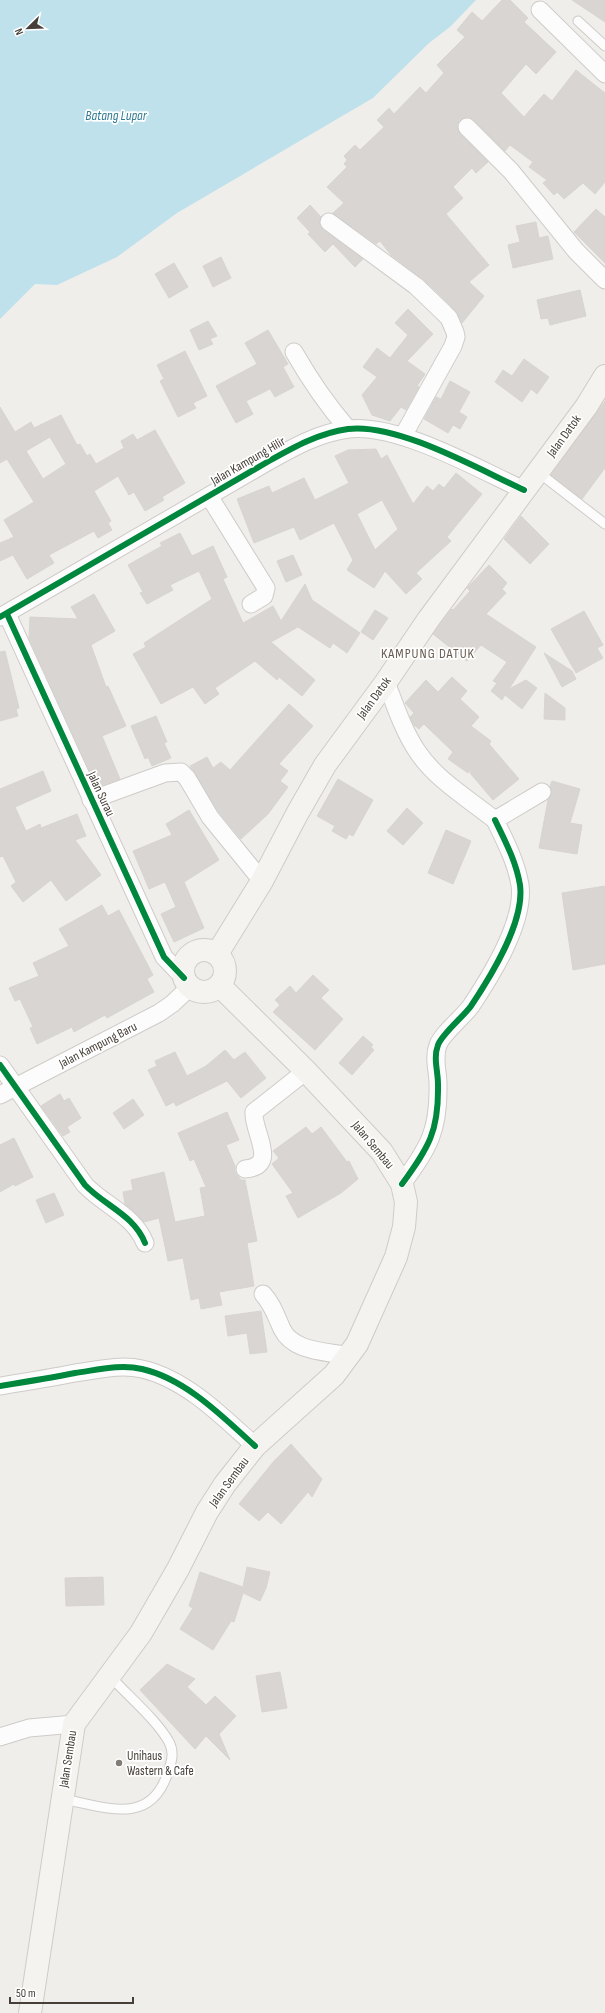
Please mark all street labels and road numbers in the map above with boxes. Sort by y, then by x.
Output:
street label: Jalan Datok [543,412,585,461]
street label: Jalan Kampung Hilir [207,433,288,489]
street label: Jalan Datok [353,674,395,723]
street label: Jalan Surau [83,768,118,819]
street label: Jalan Kampung Baru [55,1018,140,1072]
street label: Jalan Sembau [348,1117,398,1172]
street label: Jalan Sembau [205,1454,252,1511]
street label: Jalan Sembau [55,1729,80,1790]

